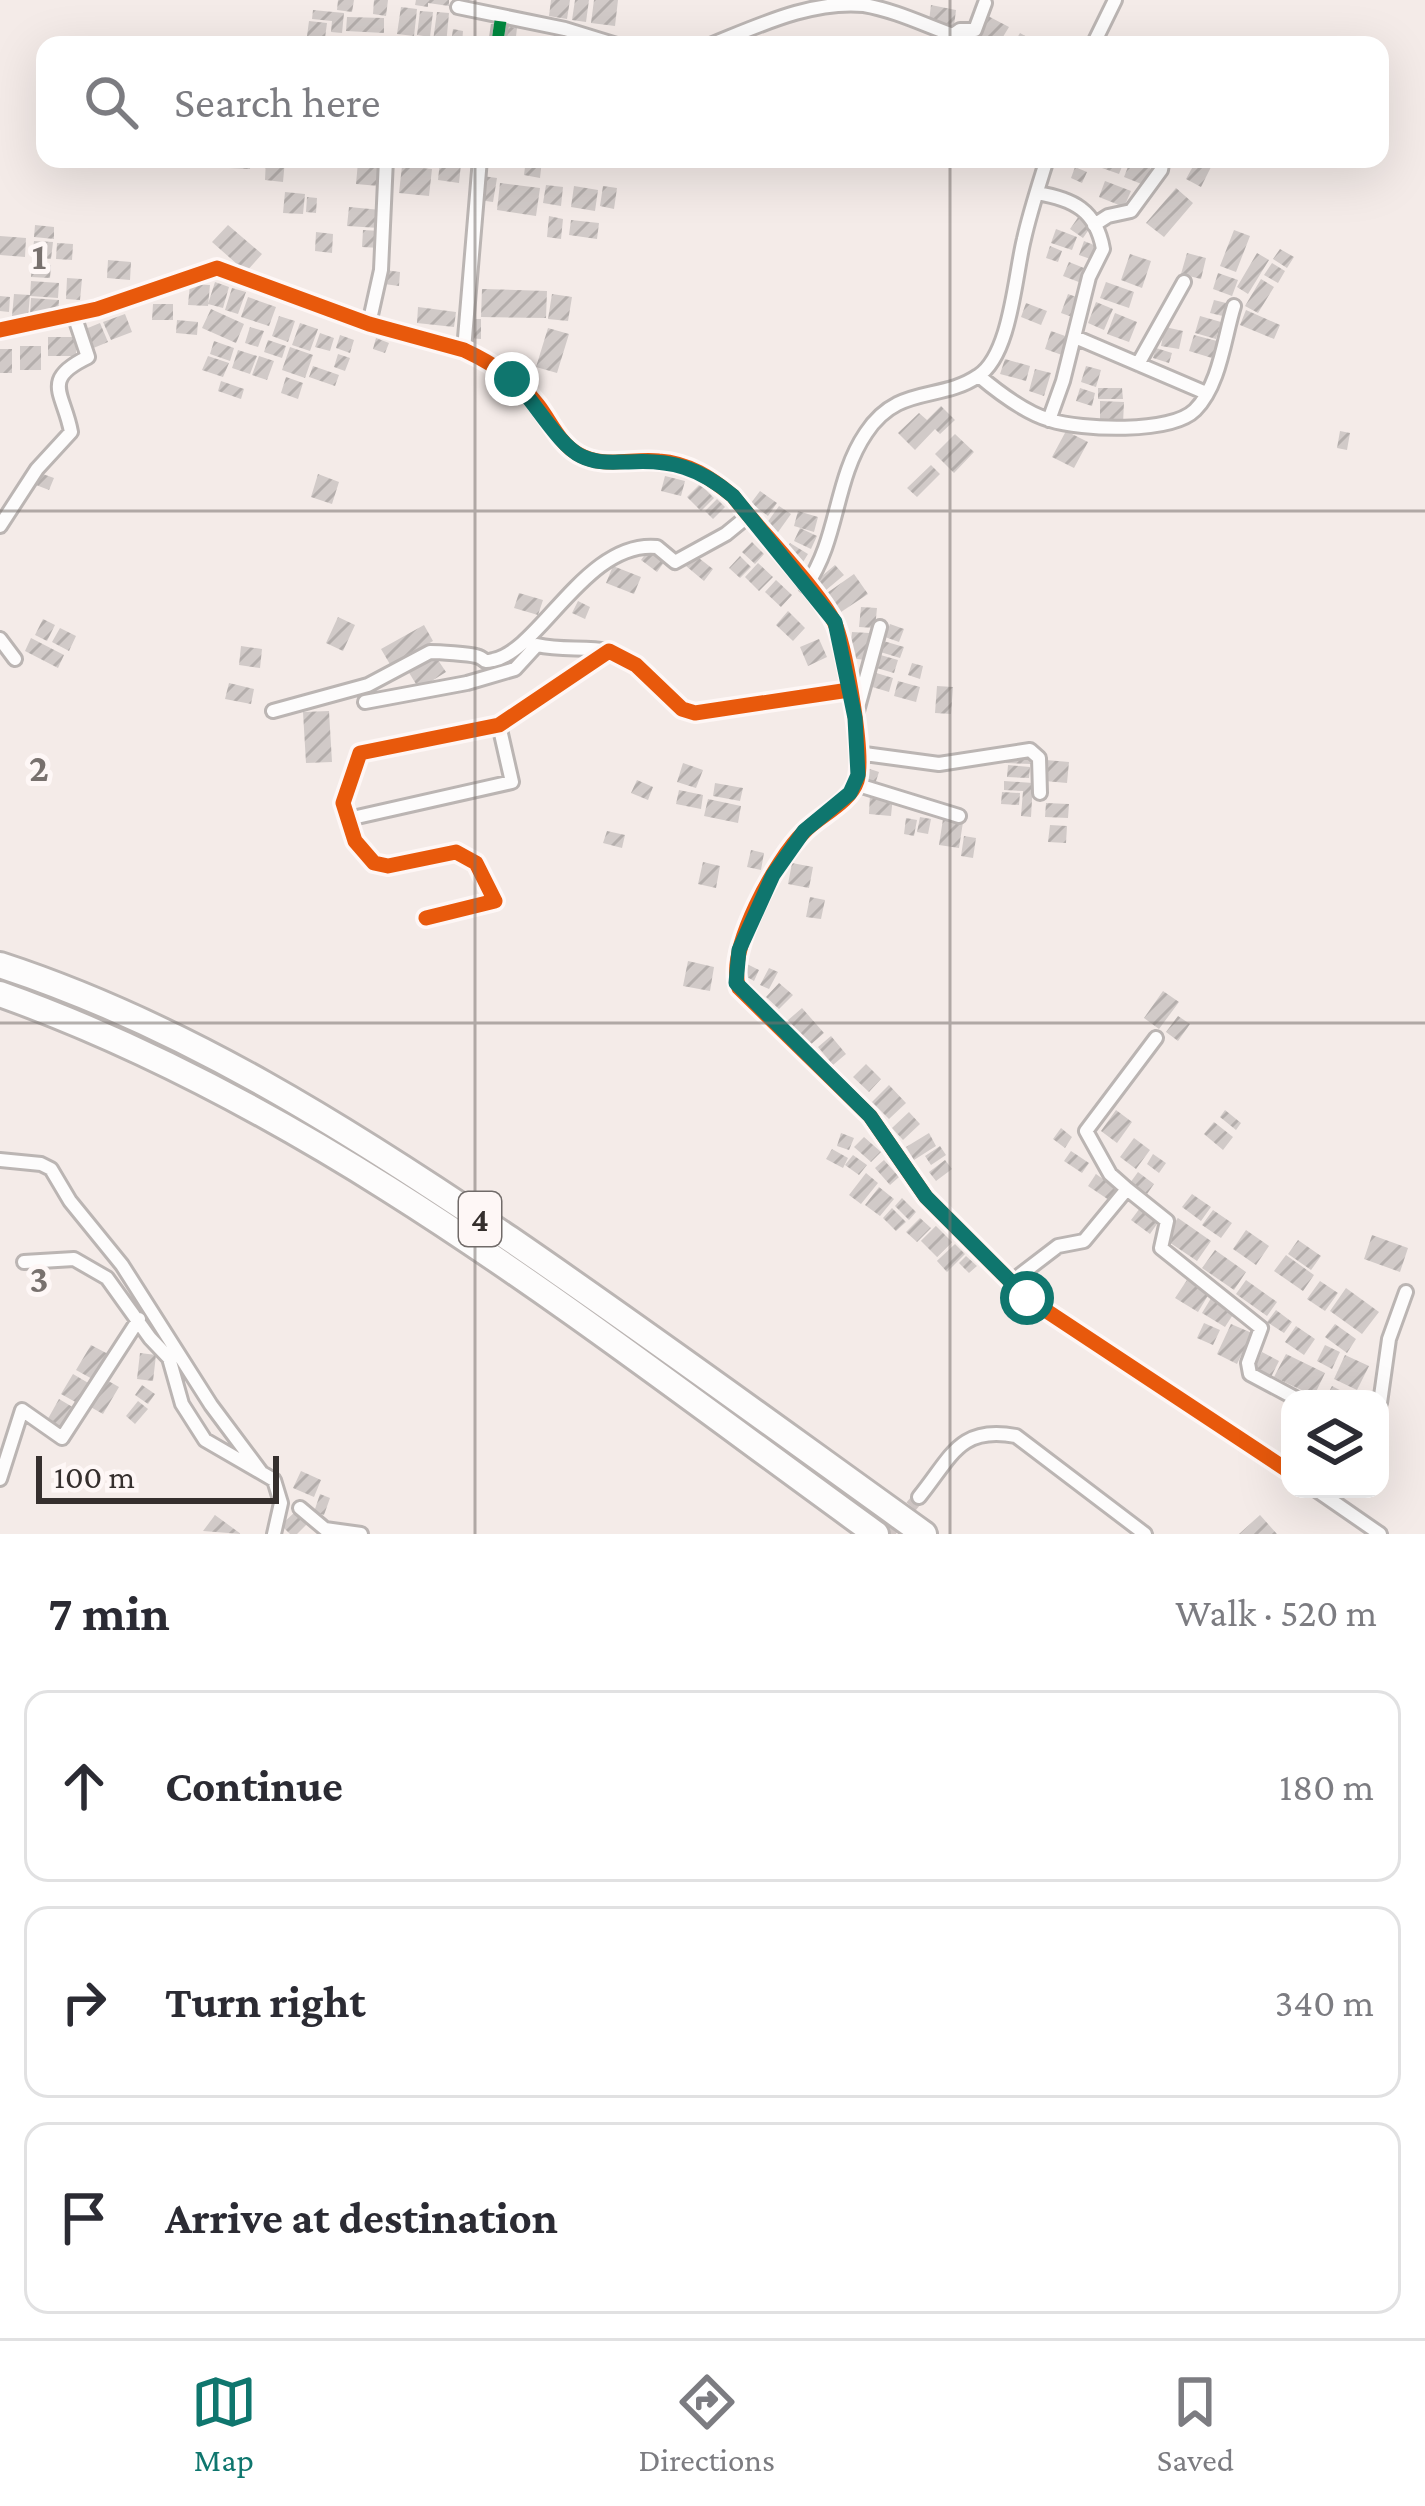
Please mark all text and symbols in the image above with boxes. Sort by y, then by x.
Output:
search box [36,36,1389,168]
icon: search [78,69,144,135]
text: Search here [174,77,381,127]
text: 1 [32,234,46,277]
route end [485,352,539,406]
text: 2 [29,746,49,789]
road number: 4 [459,1192,501,1246]
text: 3 [29,1257,49,1300]
route start [1000,1271,1054,1325]
map controls [1281,1390,1389,1498]
button: layers [1281,1390,1389,1498]
scale bar [36,1450,279,1503]
text: 100 m [54,1458,135,1495]
text: 7 min [48,1584,170,1641]
text: Walk · 520 m [1175,1591,1377,1634]
icon: ahead [51,1753,117,1819]
text: Continue [165,1761,343,1811]
text: 180 m [1279,1765,1374,1808]
icon: right [51,1969,117,2035]
text: Turn right [165,1977,366,2027]
text: 340 m [1275,1981,1374,2024]
icon: arrive [51,2185,117,2251]
text: Arrive at destination [165,2193,558,2243]
tab: Map [191,2369,257,2478]
tab: Directions [639,2369,775,2478]
tab: Saved [1157,2369,1234,2478]

